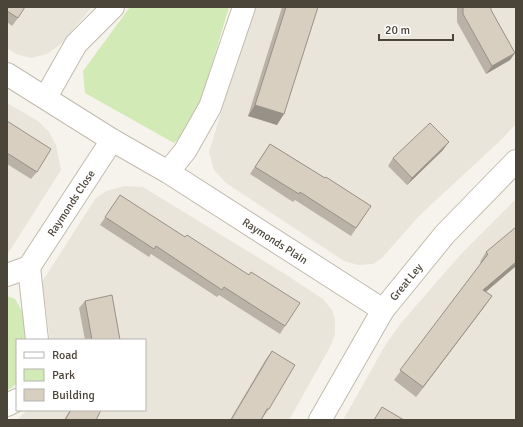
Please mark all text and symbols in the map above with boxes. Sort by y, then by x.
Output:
scale bar [379,16,453,42]
text: 20 m [385,23,410,38]
street label: Raymonds Close [45,168,98,239]
street label: Raymonds Plain [240,216,310,267]
street label: Great Ley [387,260,426,303]
legend [16,339,146,411]
text: Road [52,348,78,363]
text: Park [52,368,75,383]
text: Building [52,388,95,403]

